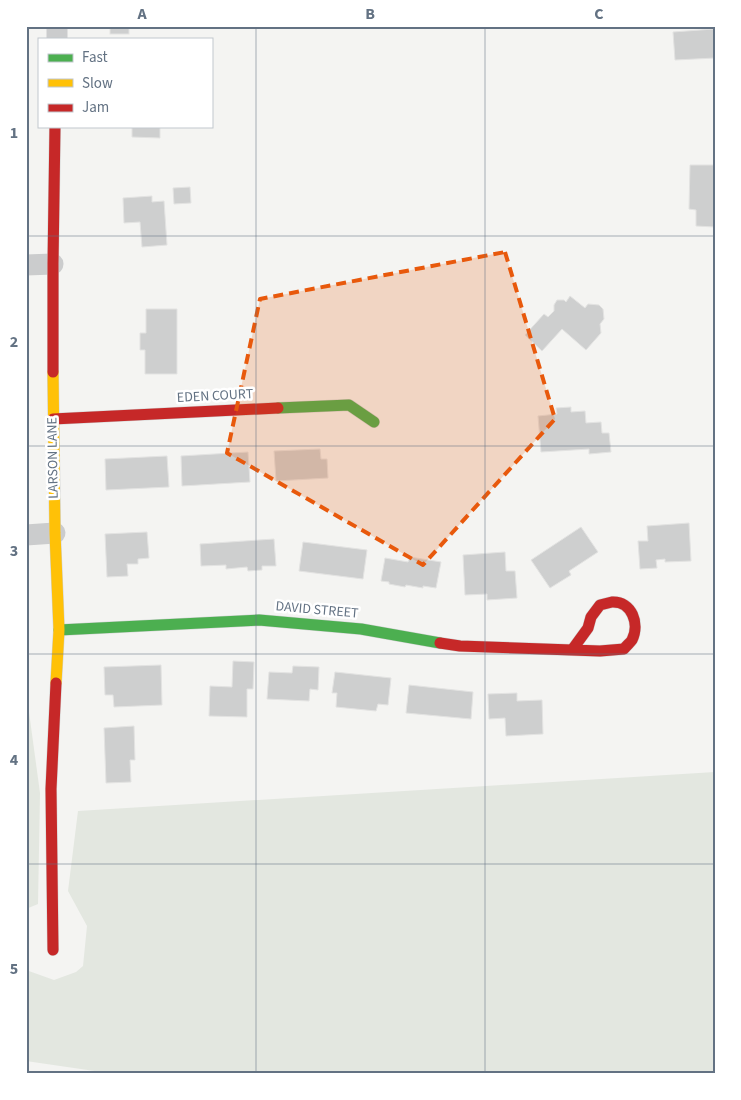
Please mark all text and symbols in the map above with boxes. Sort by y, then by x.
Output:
text: A [136,3,147,25]
text: B [365,3,375,25]
text: C [594,3,604,25]
legend [38,38,212,128]
text: Fast [82,47,108,68]
text: Slow [82,73,113,94]
text: Jam [82,97,109,118]
text: 1 [10,122,18,144]
text: 2 [10,331,18,353]
street label: EDEN COURT [176,384,254,408]
street label: LARSON LANE [42,417,64,499]
text: 3 [10,540,18,562]
street label: DAVID STREET [275,596,360,624]
text: 4 [10,749,19,771]
text: 5 [10,958,18,980]

